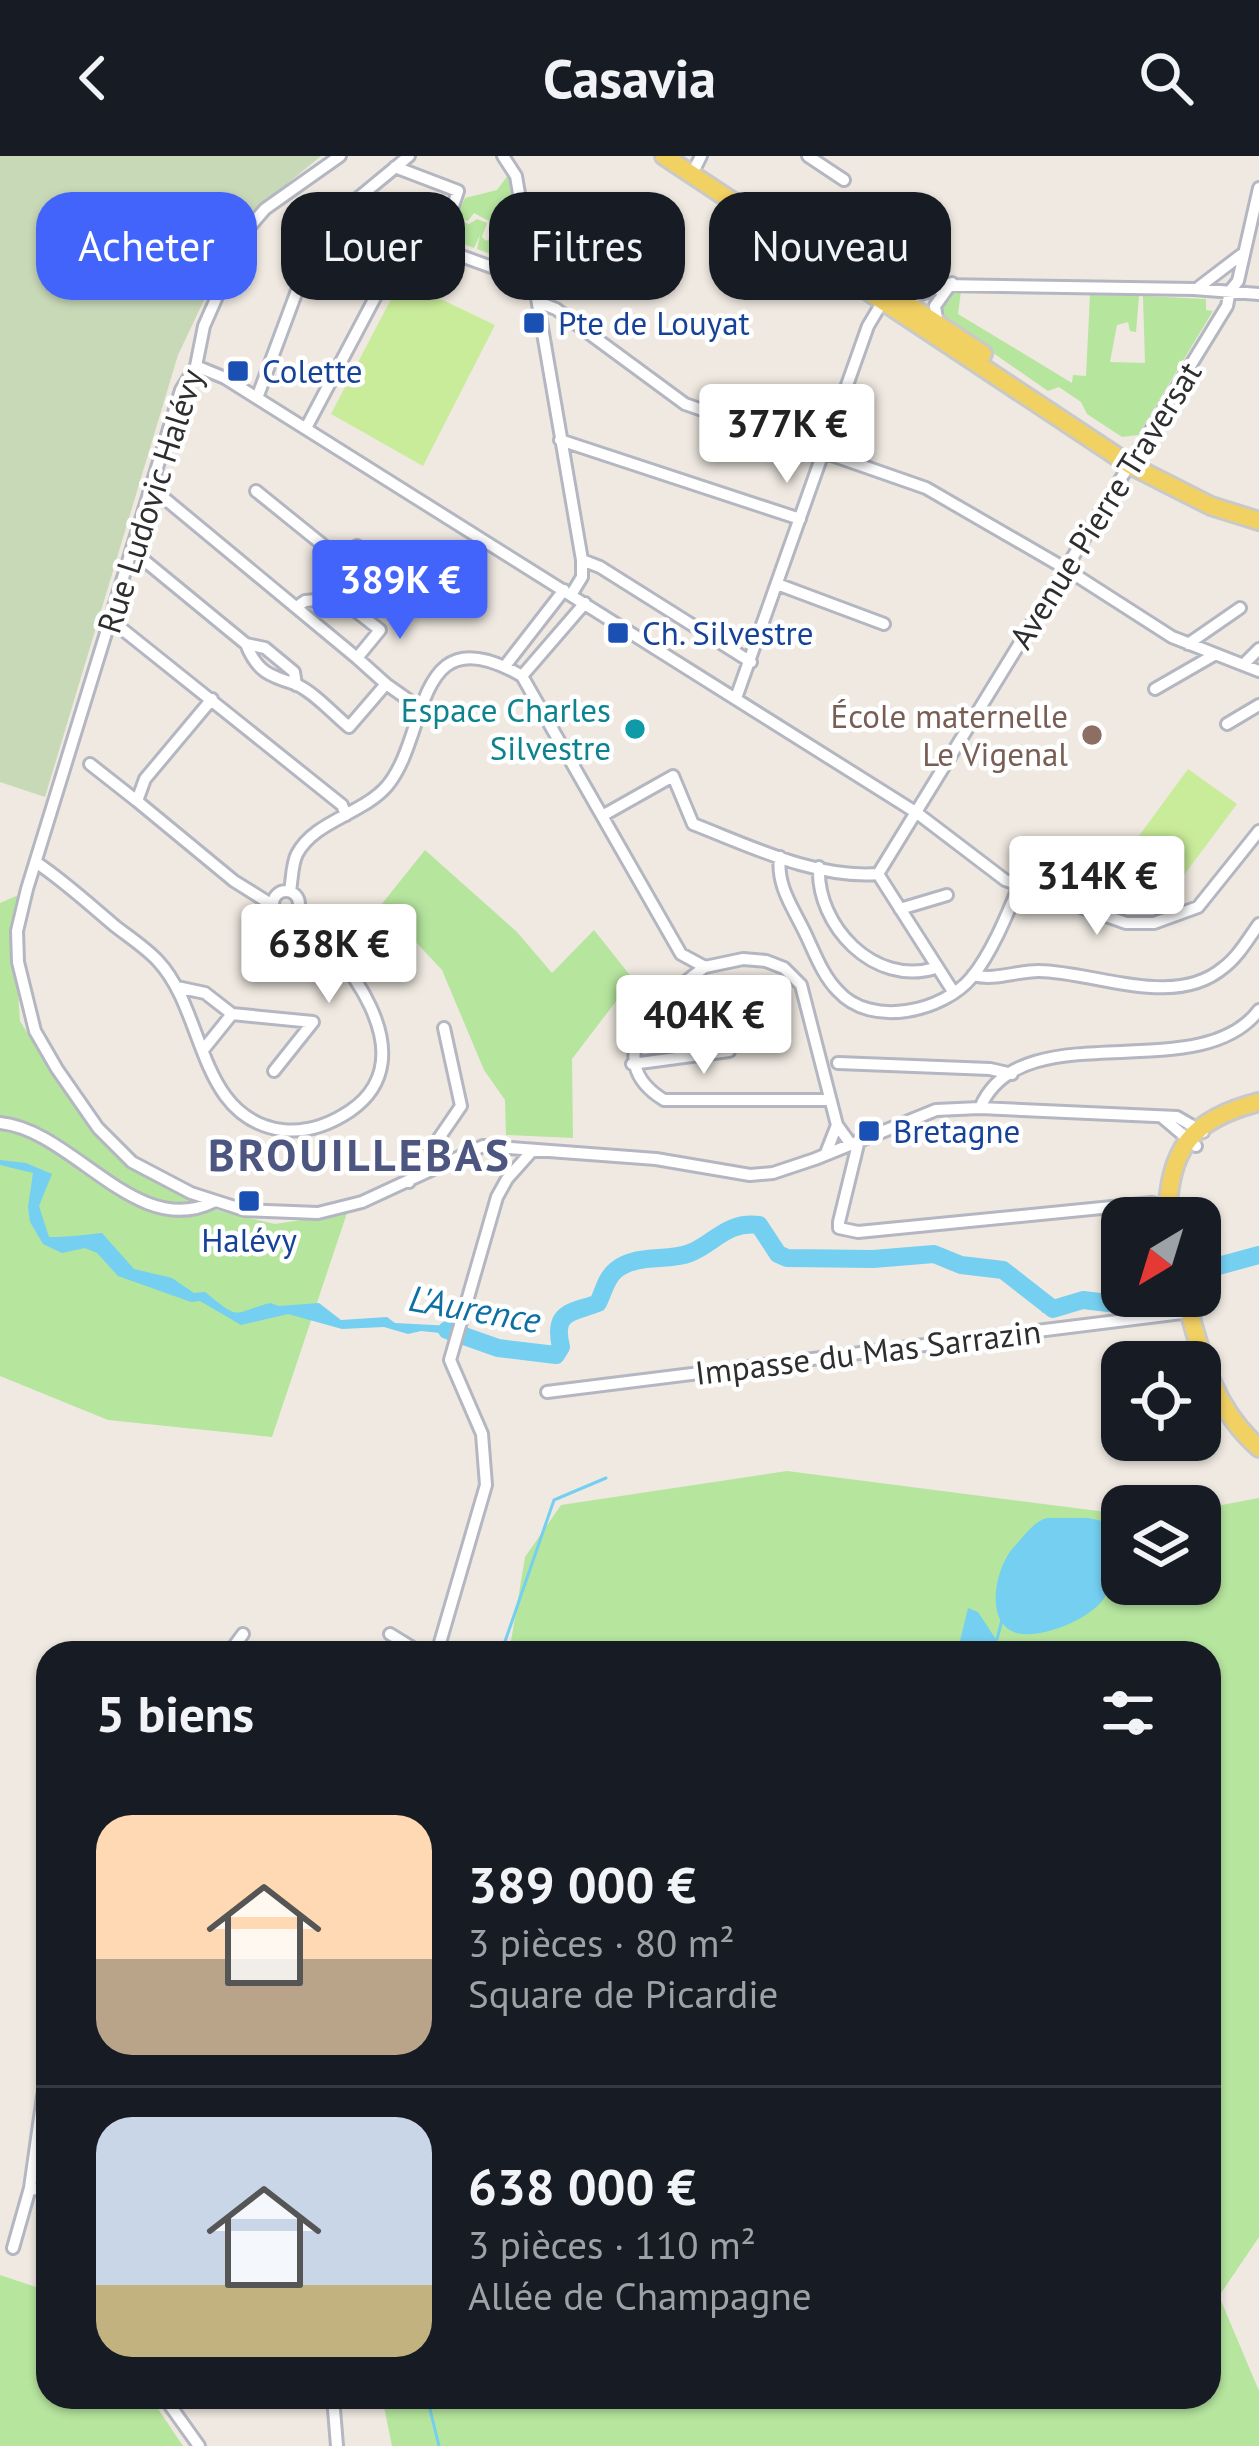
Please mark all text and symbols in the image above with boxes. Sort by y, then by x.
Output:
text: Casavia [543,43,716,113]
icon: back [60,45,126,111]
icon: search [1133,45,1199,111]
chip: Acheter [36,192,257,300]
chip: Louer [281,192,465,300]
chip: Filtres [489,192,685,300]
chip: Nouveau [709,192,951,300]
place label: Pte de Louyat [558,301,750,344]
marker: Pte de Louyat [521,310,547,336]
place label: Colette [262,349,363,392]
street label: Avenue Pierre Traversat [999,353,1210,656]
marker: Colette [225,358,251,384]
street label: Rue Ludovic Halévy [87,363,213,638]
pin: 377K € [689,384,885,486]
text: 377K € [726,397,848,448]
pin: 389K € [302,540,498,642]
text: 389K € [339,553,461,604]
place label: Ch. Silvestre [642,611,814,654]
marker: Ch. Silvestre [605,620,631,646]
place label: Espace Charles Silvestre [401,688,611,769]
place label: École maternelle Le Vigenal [830,694,1068,775]
marker: Espace Charles Silvestre [622,716,648,742]
marker: École maternelle Le Vigenal [1079,722,1105,748]
pin: 314K € [999,836,1195,938]
text: 314K € [1036,849,1158,900]
pin: 638K € [231,904,427,1006]
text: 638K € [268,917,390,968]
pin: 404K € [606,975,802,1077]
text: 404K € [643,988,765,1039]
place label: Bretagne [893,1109,1020,1152]
marker: Bretagne [856,1118,882,1144]
district label: BROUILLEBAS [208,1125,512,1183]
marker: Halévy [236,1188,262,1214]
north arrow [1101,1197,1221,1317]
map controls [1101,1197,1221,1605]
place label: Halévy [201,1218,297,1261]
water label: L'Aurence [406,1274,545,1343]
street label: Impasse du Mas Sarrazin [693,1309,1043,1394]
button: locate [1101,1341,1221,1461]
button: layers [1101,1485,1221,1605]
text: 5 biens [96,1680,254,1746]
icon: filters [1095,1680,1161,1746]
text: 389 000 € [468,1851,696,1917]
icon: home [192,1863,336,2007]
text: 3 pièces · 80 m² [468,1917,735,1968]
text: Square de Picardie [468,1968,778,2019]
text: 638 000 € [468,2153,696,2219]
icon: home [192,2165,336,2309]
text: 3 pièces · 110 m² [468,2219,756,2270]
text: Allée de Champagne [468,2270,812,2321]

